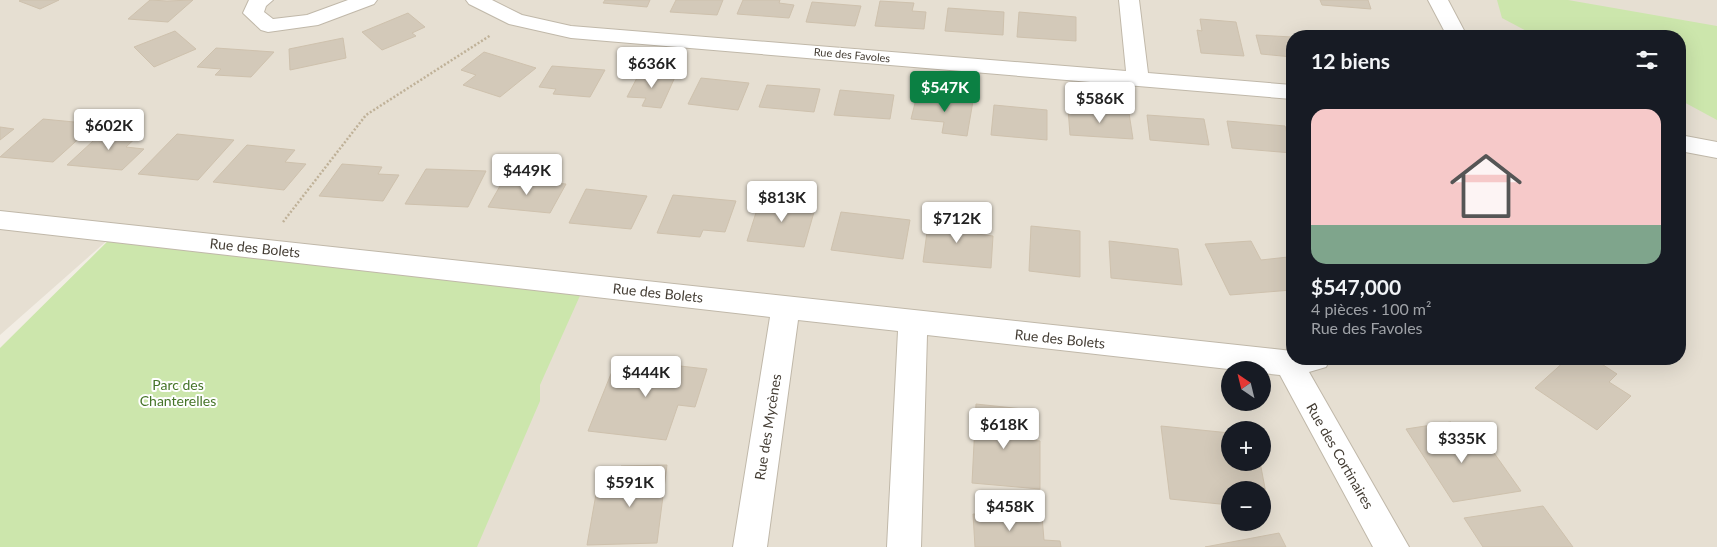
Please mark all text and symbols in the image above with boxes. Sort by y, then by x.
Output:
street label: Rue des Favoles [813,45,891,64]
pin: $636K [617,46,687,89]
icon: filters [1633,46,1661,74]
text: 12 biens [1311,48,1390,73]
text: $636K [628,53,676,72]
pin: $547K [910,70,980,113]
text: $547K [921,77,969,96]
pin: $586K [1065,82,1135,124]
text: $586K [1076,88,1124,107]
pin: $602K [74,108,144,151]
text: $602K [85,115,133,134]
icon: home [1441,141,1531,231]
pin: $449K [492,154,562,196]
text: $449K [503,160,551,179]
pin: $813K [747,180,817,223]
text: $813K [758,187,806,206]
pin: $712K [922,202,992,244]
text: $712K [933,208,981,227]
street label: Rue des Bolets [209,234,301,261]
text: $547,000 [1311,274,1401,299]
street label: Rue des Bolets [612,279,704,306]
text: 4 pièces · 100 m² [1311,299,1431,318]
text: Rue des Favoles [1311,318,1423,337]
street label: Rue des Bolets [1014,325,1106,352]
pin: $444K [611,356,681,398]
north arrow [1221,361,1271,411]
map controls [1221,361,1271,531]
text: $444K [622,362,670,381]
street label: Rue des Mycènes [751,373,784,481]
park label: Parc des Chanterelles [140,376,216,409]
street label: Rue des Cortinaires [1303,400,1378,512]
pin: $618K [969,408,1039,450]
text: $618K [980,414,1028,433]
button: + [1221,421,1271,471]
pin: $335K [1427,422,1497,464]
text: $335K [1438,428,1486,447]
pin: $591K [595,466,665,508]
text: $591K [606,472,654,491]
button: − [1221,481,1271,531]
pin: $458K [975,490,1045,532]
text: $458K [986,496,1034,515]

